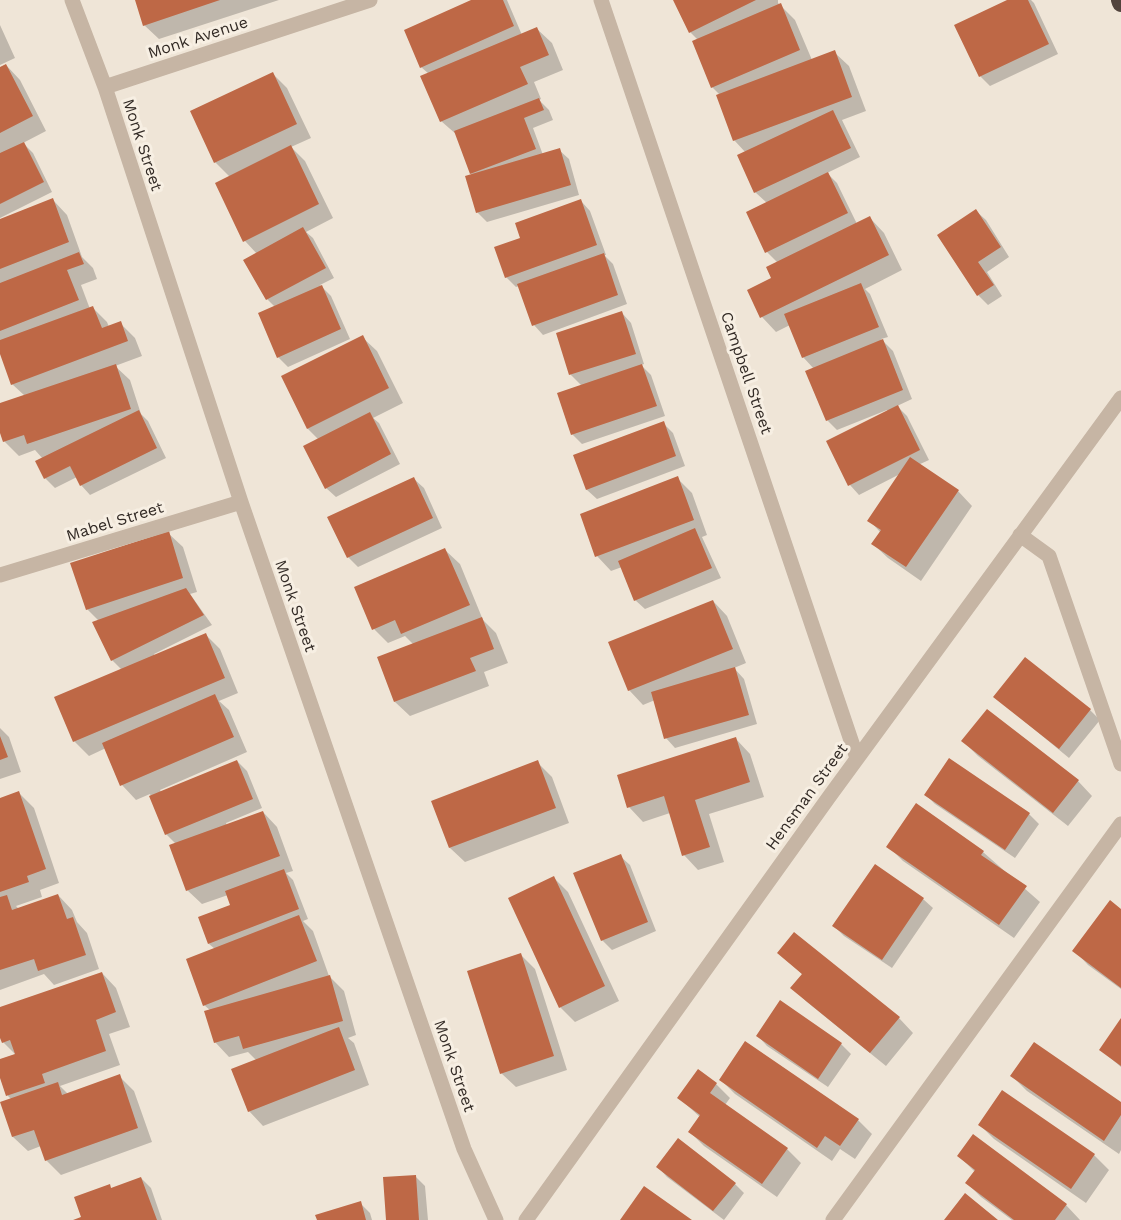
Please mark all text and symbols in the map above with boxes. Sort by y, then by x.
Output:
street label: Monk Avenue [146,13,250,63]
street label: Monk Street [118,97,166,193]
street label: Campbell Street [716,309,776,437]
street label: Mabel Street [64,498,166,546]
street label: Monk Street [270,558,320,654]
street label: Hensman Street [762,740,852,854]
street label: Monk Street [429,1018,479,1114]

